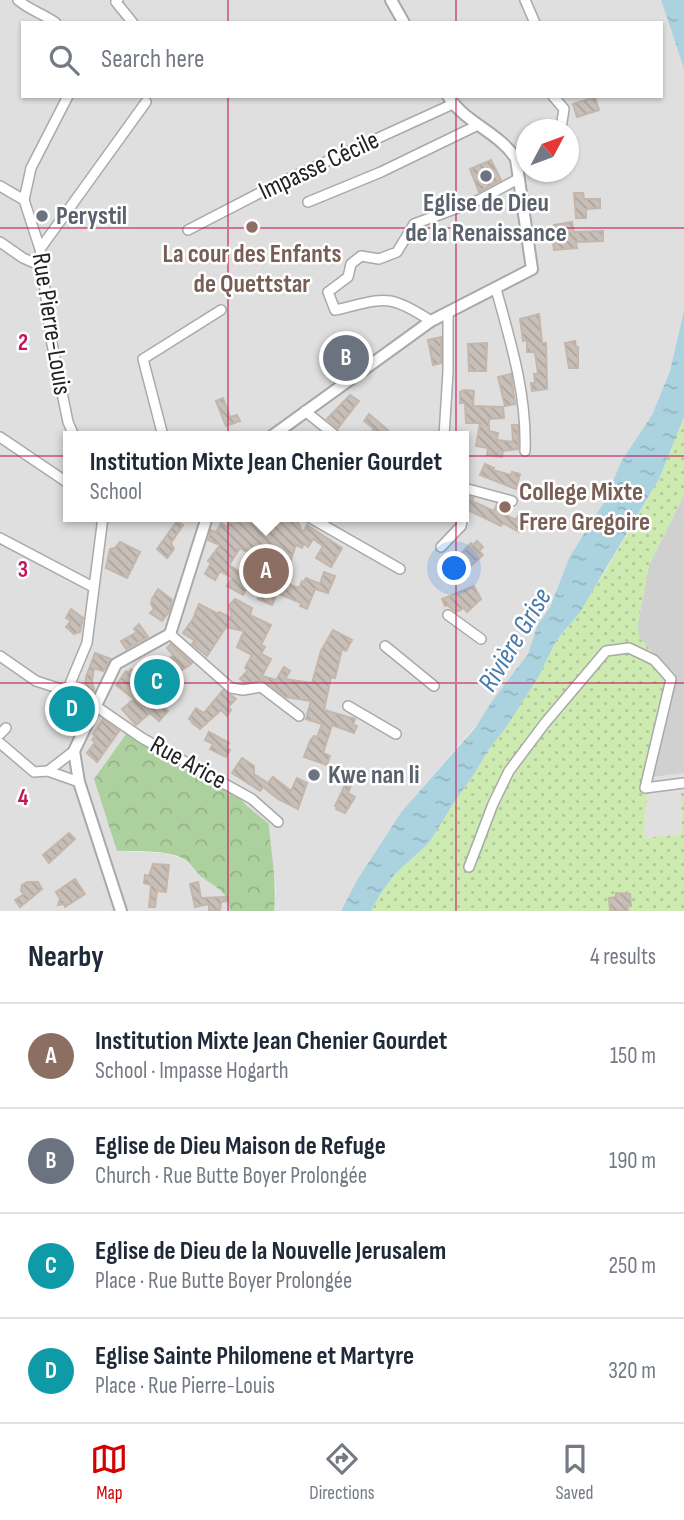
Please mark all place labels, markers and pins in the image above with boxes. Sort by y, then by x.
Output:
marker: Eglise de Dieu de la Renaissance [478,168,494,184]
place label: Eglise de Dieu de la Renaissance [405,188,567,249]
place label: Perystil [56,201,127,232]
marker: Perystil [34,208,50,224]
marker: La cour des Enfants de Quettstar [244,219,260,235]
place label: La cour des Enfants de Quettstar [163,239,341,300]
pin: B [323,332,369,384]
place label: College Mixte Frere Gregoire [519,477,650,538]
marker: College Mixte Frere Gregoire [497,499,513,515]
pin: A [243,545,289,597]
pin: C [134,656,180,708]
pin: D [49,683,95,735]
place label: Kwe nan li [328,760,420,791]
marker: Kwe nan li [306,767,322,783]

